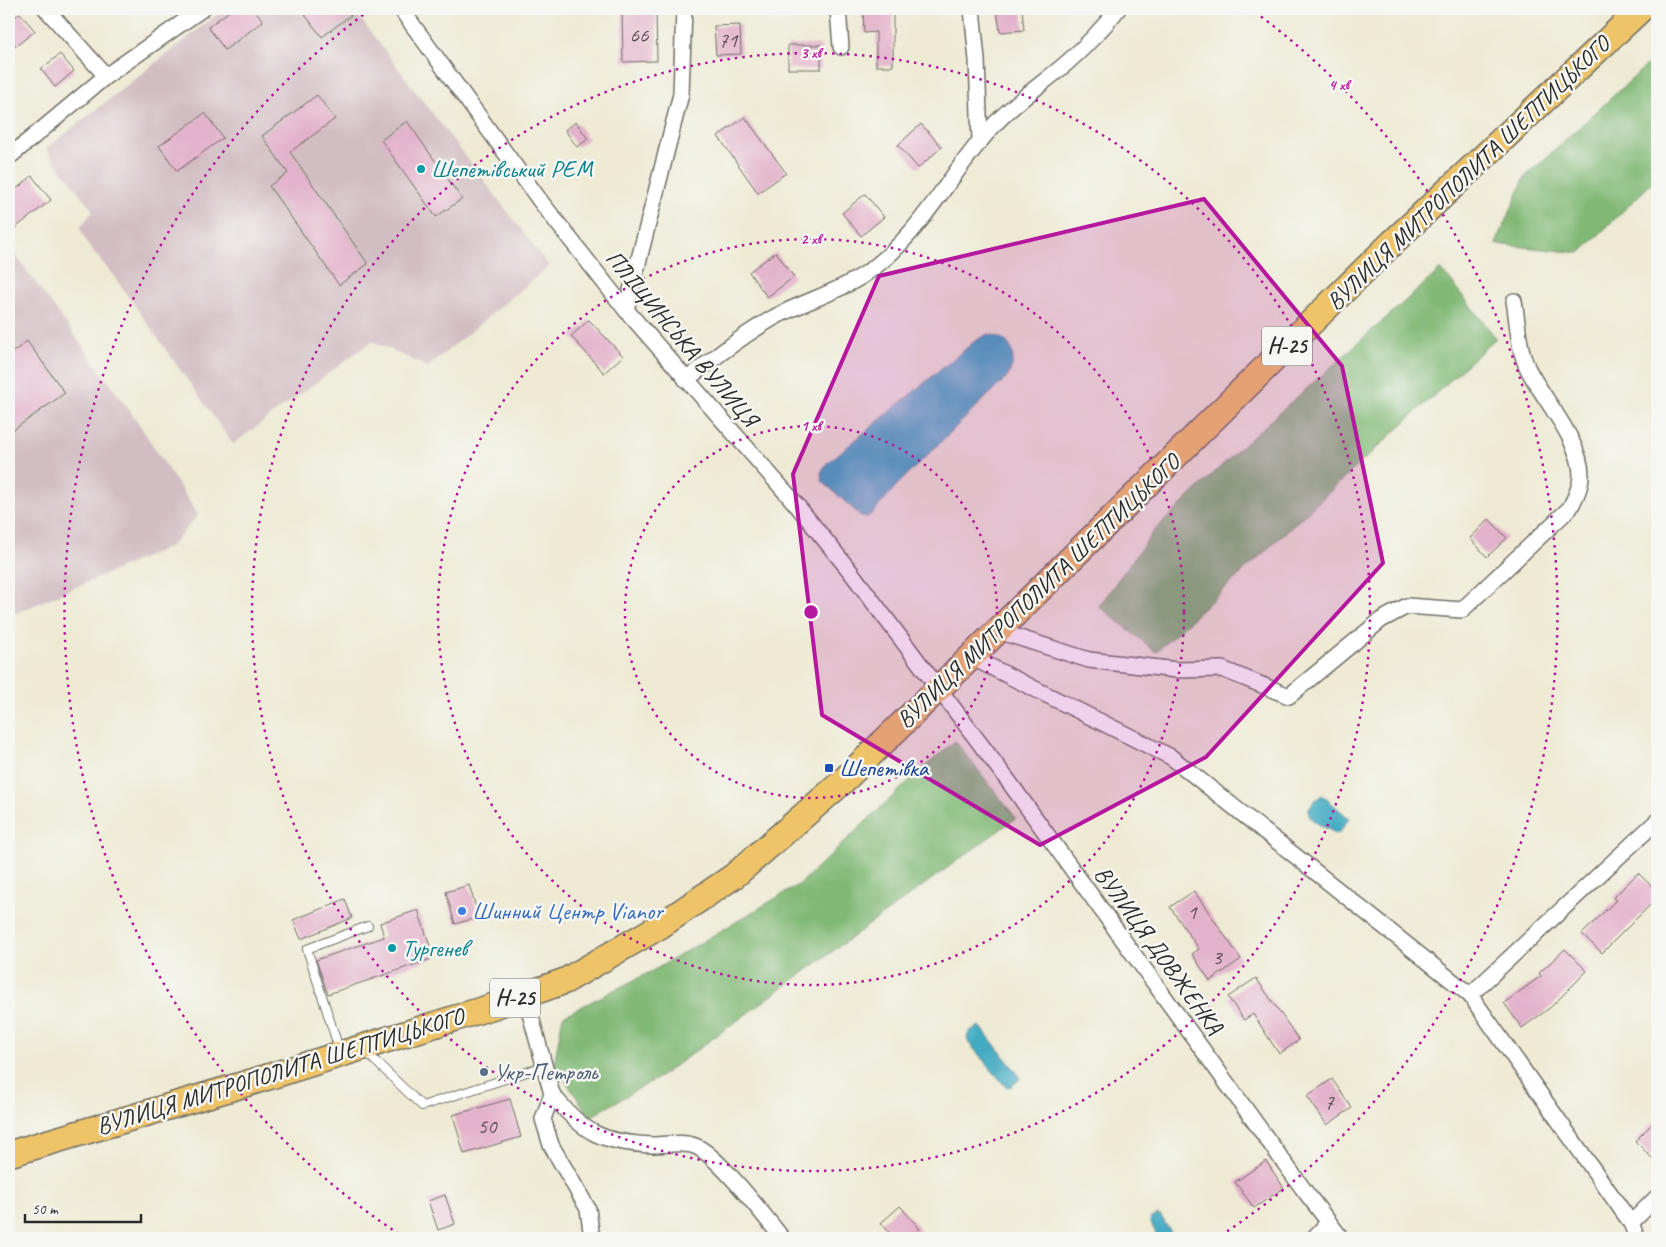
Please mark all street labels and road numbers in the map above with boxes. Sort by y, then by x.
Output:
street label: ВУЛИЦЯ МИТРОПОЛИТА ШЕПТИЦЬКОГО [1320,27,1618,317]
street label: ПЛІЩИНСЬКА ВУЛИЦЯ [599,244,767,435]
road number: Н-25 [1262,326,1312,366]
street label: ВУЛИЦЯ МИТРОПОЛИТА ШЕПТИЦЬКОГО [890,445,1188,735]
street label: ВУЛИЦЯ ДОВЖЕНКА [1088,860,1231,1041]
road number: Н-25 [490,978,540,1018]
street label: ВУЛИЦЯ МИТРОПОЛИТА ШЕПТИЦЬКОГО [93,1000,470,1141]

